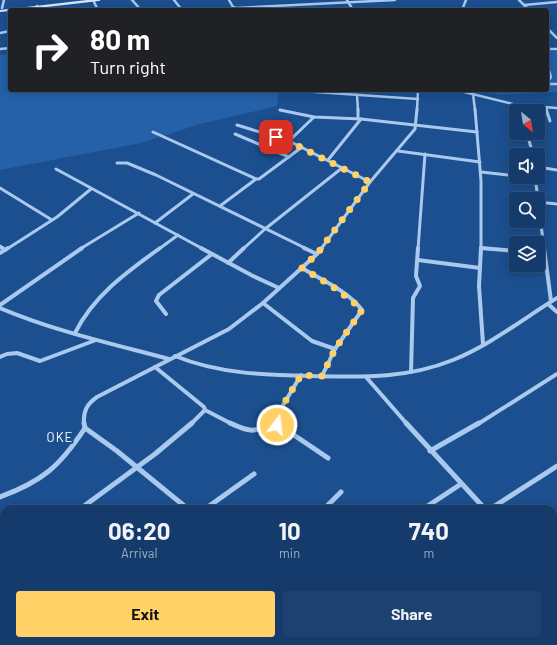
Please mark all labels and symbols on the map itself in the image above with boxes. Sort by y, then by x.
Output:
north arrow [509,104,545,140]
pin [259,120,293,154]
position arrow [256,404,298,446]
district label: OKE [47,429,73,445]

